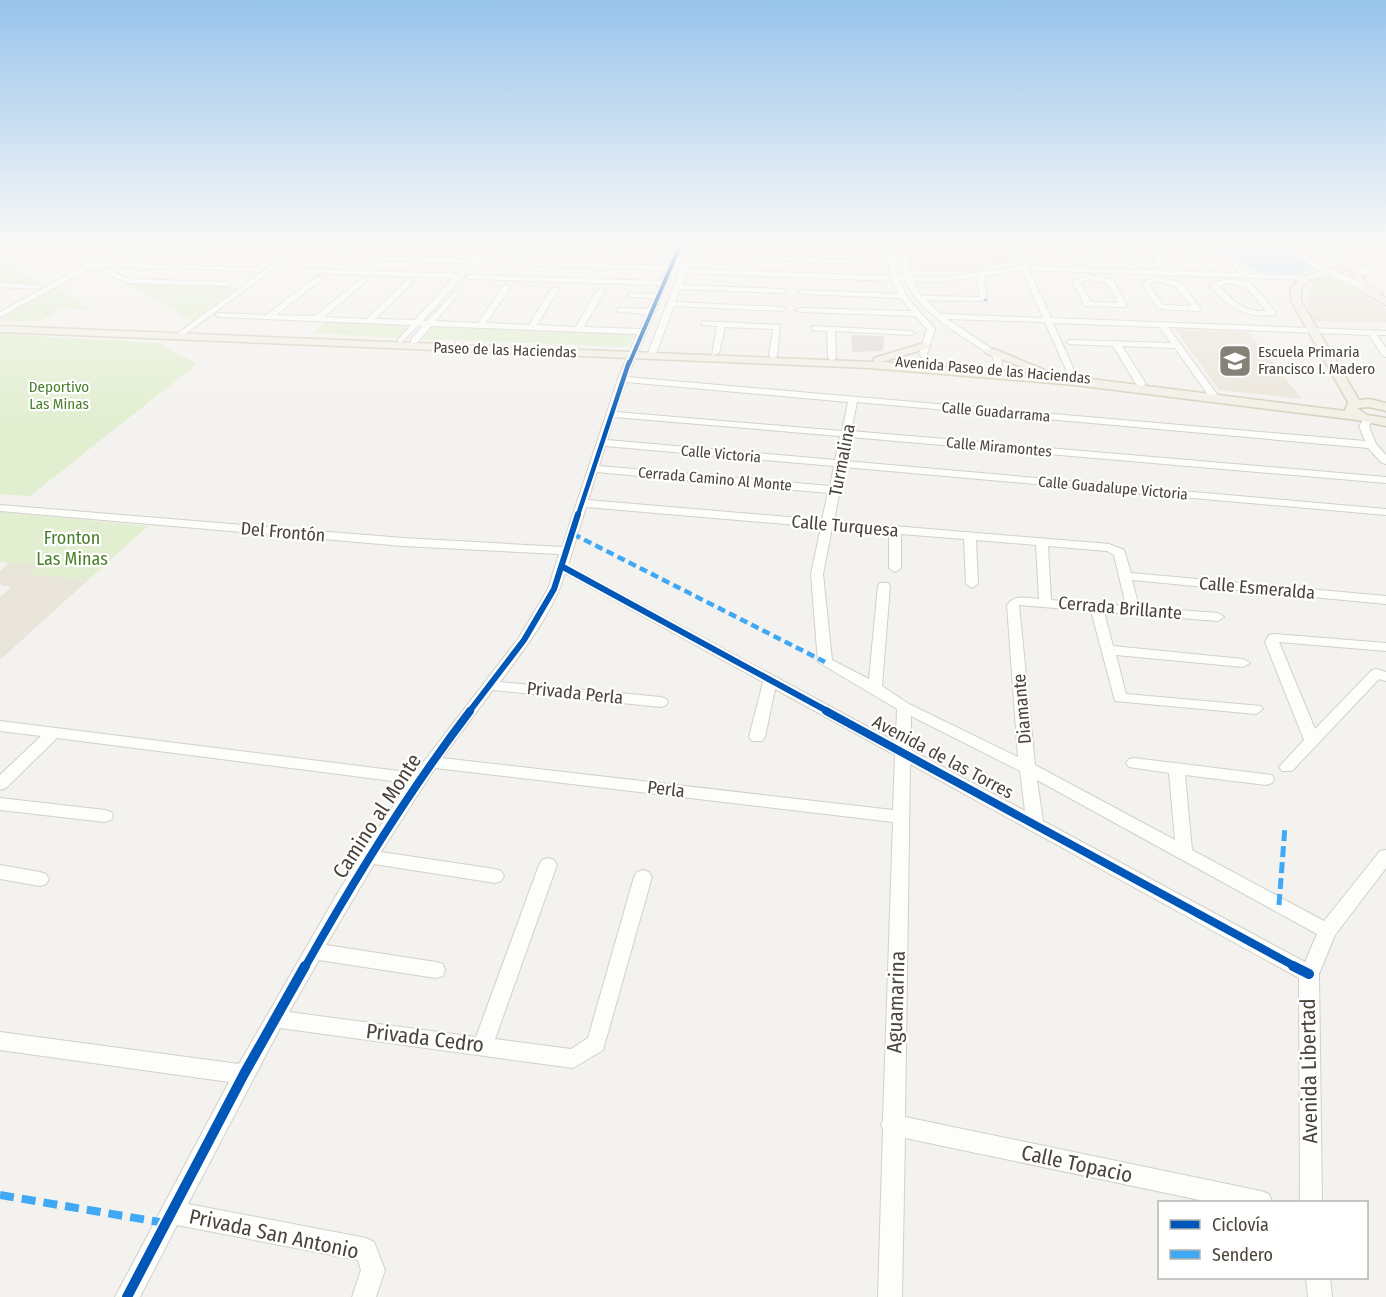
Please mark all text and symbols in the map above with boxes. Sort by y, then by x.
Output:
street label: Paseo de las Haciendas [433,339,577,361]
school or university icon: Escuela Primaria Francisco I. Madero [1217,343,1253,379]
place label: Escuela Primaria Francisco I. Madero [1258,343,1375,378]
street label: Avenida Paseo de las Haciendas [895,353,1091,387]
park label: Deportivo Las Minas [29,378,89,413]
street label: Calle Guadarrama [941,398,1051,426]
street label: Turmalina [824,422,860,498]
street label: Calle Miramontes [945,433,1053,461]
street label: Calle Victoria [680,442,762,466]
street label: Cerrada Camino Al Monte [637,463,793,495]
street label: Calle Guadalupe Victoria [1038,472,1188,504]
street label: Calle Turquesa [791,510,900,542]
street label: Del Frontón [240,517,326,547]
park label: Fronton Las Minas [36,527,108,570]
street label: Calle Esmeralda [1198,572,1316,604]
street label: Cerrada Brillante [1057,592,1183,624]
street label: Diamante [1008,673,1036,745]
street label: Privada Perla [526,677,624,709]
street label: Avenida de las Torres [869,711,1018,804]
street label: Camino al Monte [327,749,427,883]
street label: Perla [646,776,686,802]
street label: Aguamarina [881,950,911,1054]
street label: Avenida Libertad [1295,998,1323,1144]
street label: Privada Cedro [365,1018,485,1058]
street label: Calle Topacio [1019,1140,1135,1188]
legend [1158,1201,1368,1279]
street label: Privada San Antonio [187,1203,361,1265]
text: Ciclovía [1212,1214,1269,1236]
text: Sendero [1212,1244,1273,1266]

